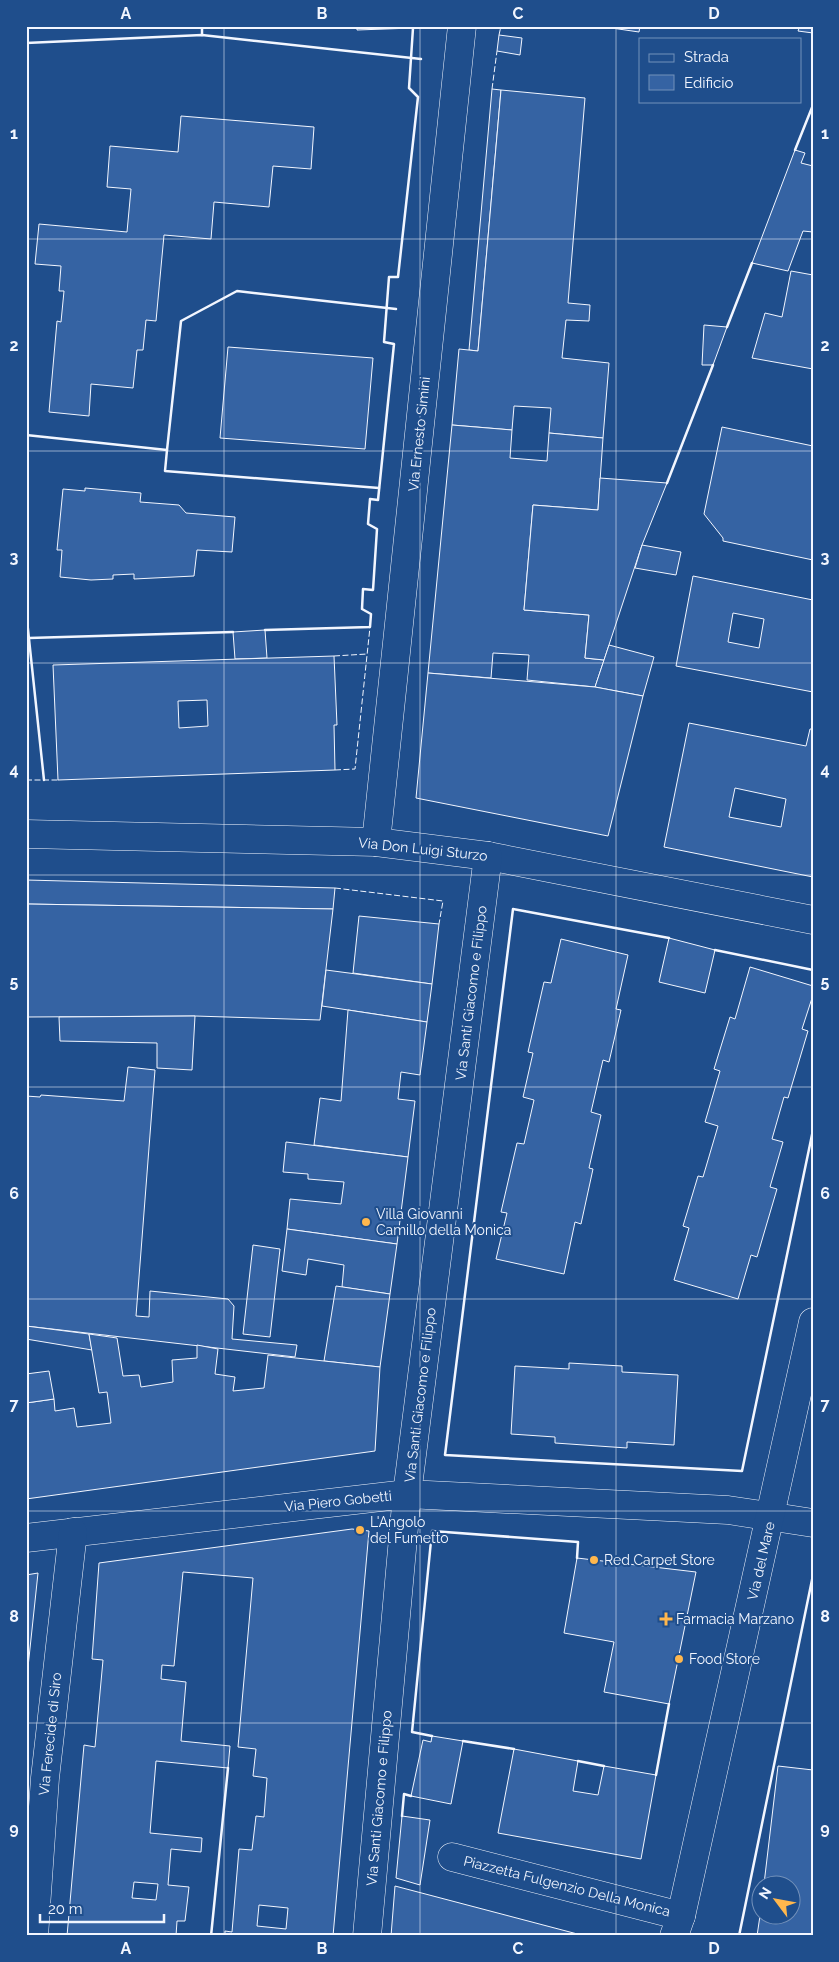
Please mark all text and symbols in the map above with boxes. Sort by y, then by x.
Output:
text: A [121,4,132,23]
text: B [317,4,328,23]
text: C [513,4,524,23]
text: D [708,4,720,23]
legend [639,38,802,102]
text: Strada [684,48,729,66]
text: Edificio [684,74,734,92]
text: 1 [10,124,18,143]
text: 1 [821,124,829,143]
text: 2 [9,336,19,355]
text: 2 [820,336,830,355]
street label: Via Ernesto Simini [405,376,433,492]
text: 3 [10,548,19,567]
text: 3 [821,548,830,567]
text: 4 [9,760,19,779]
text: 4 [820,760,830,779]
street label: Via Don Luigi Sturzo [358,834,488,864]
street label: Via Santi Giacomo e Filippo [452,905,490,1081]
text: 5 [10,972,19,991]
text: 5 [821,972,830,991]
text: 6 [9,1184,19,1203]
text: 6 [820,1184,830,1203]
place label: Villa Giovanni Camillo della Monica [376,1206,511,1238]
marker: Villa Giovanni Camillo della Monica [360,1216,372,1228]
street label: Via Santi Giacomo e Filippo [401,1307,439,1483]
text: 7 [10,1395,19,1414]
text: 7 [821,1395,830,1414]
street label: Via Piero Gobetti [284,1487,392,1515]
place label: L'Angolo del Fumetto [370,1514,449,1546]
street label: Via del Mare [744,1520,778,1602]
marker: L'Angolo del Fumetto [354,1524,366,1536]
place label: Red Carpet Store [604,1552,715,1568]
marker: Red Carpet Store [588,1554,600,1566]
text: 8 [9,1607,19,1626]
text: 8 [820,1607,830,1626]
place label: Farmacia Marzano [676,1611,794,1627]
marker: Farmacia Marzano [660,1613,672,1625]
place label: Food Store [689,1651,760,1667]
marker: Food Store [673,1653,685,1665]
street label: Via Ferecide di Siro [36,1672,64,1796]
street label: Via Santi Giacomo e Filippo [363,1710,395,1886]
text: 9 [9,1819,19,1838]
text: 9 [820,1819,830,1838]
street label: Piazzetta Fulgenzio Della Monica [462,1853,672,1919]
north arrow [752,1874,802,1924]
text: N [755,1884,775,1902]
scale bar [40,1892,164,1924]
text: 20 m [48,1900,83,1918]
text: A [121,1939,132,1958]
text: B [317,1939,328,1958]
text: C [513,1939,524,1958]
text: D [708,1939,720,1958]

